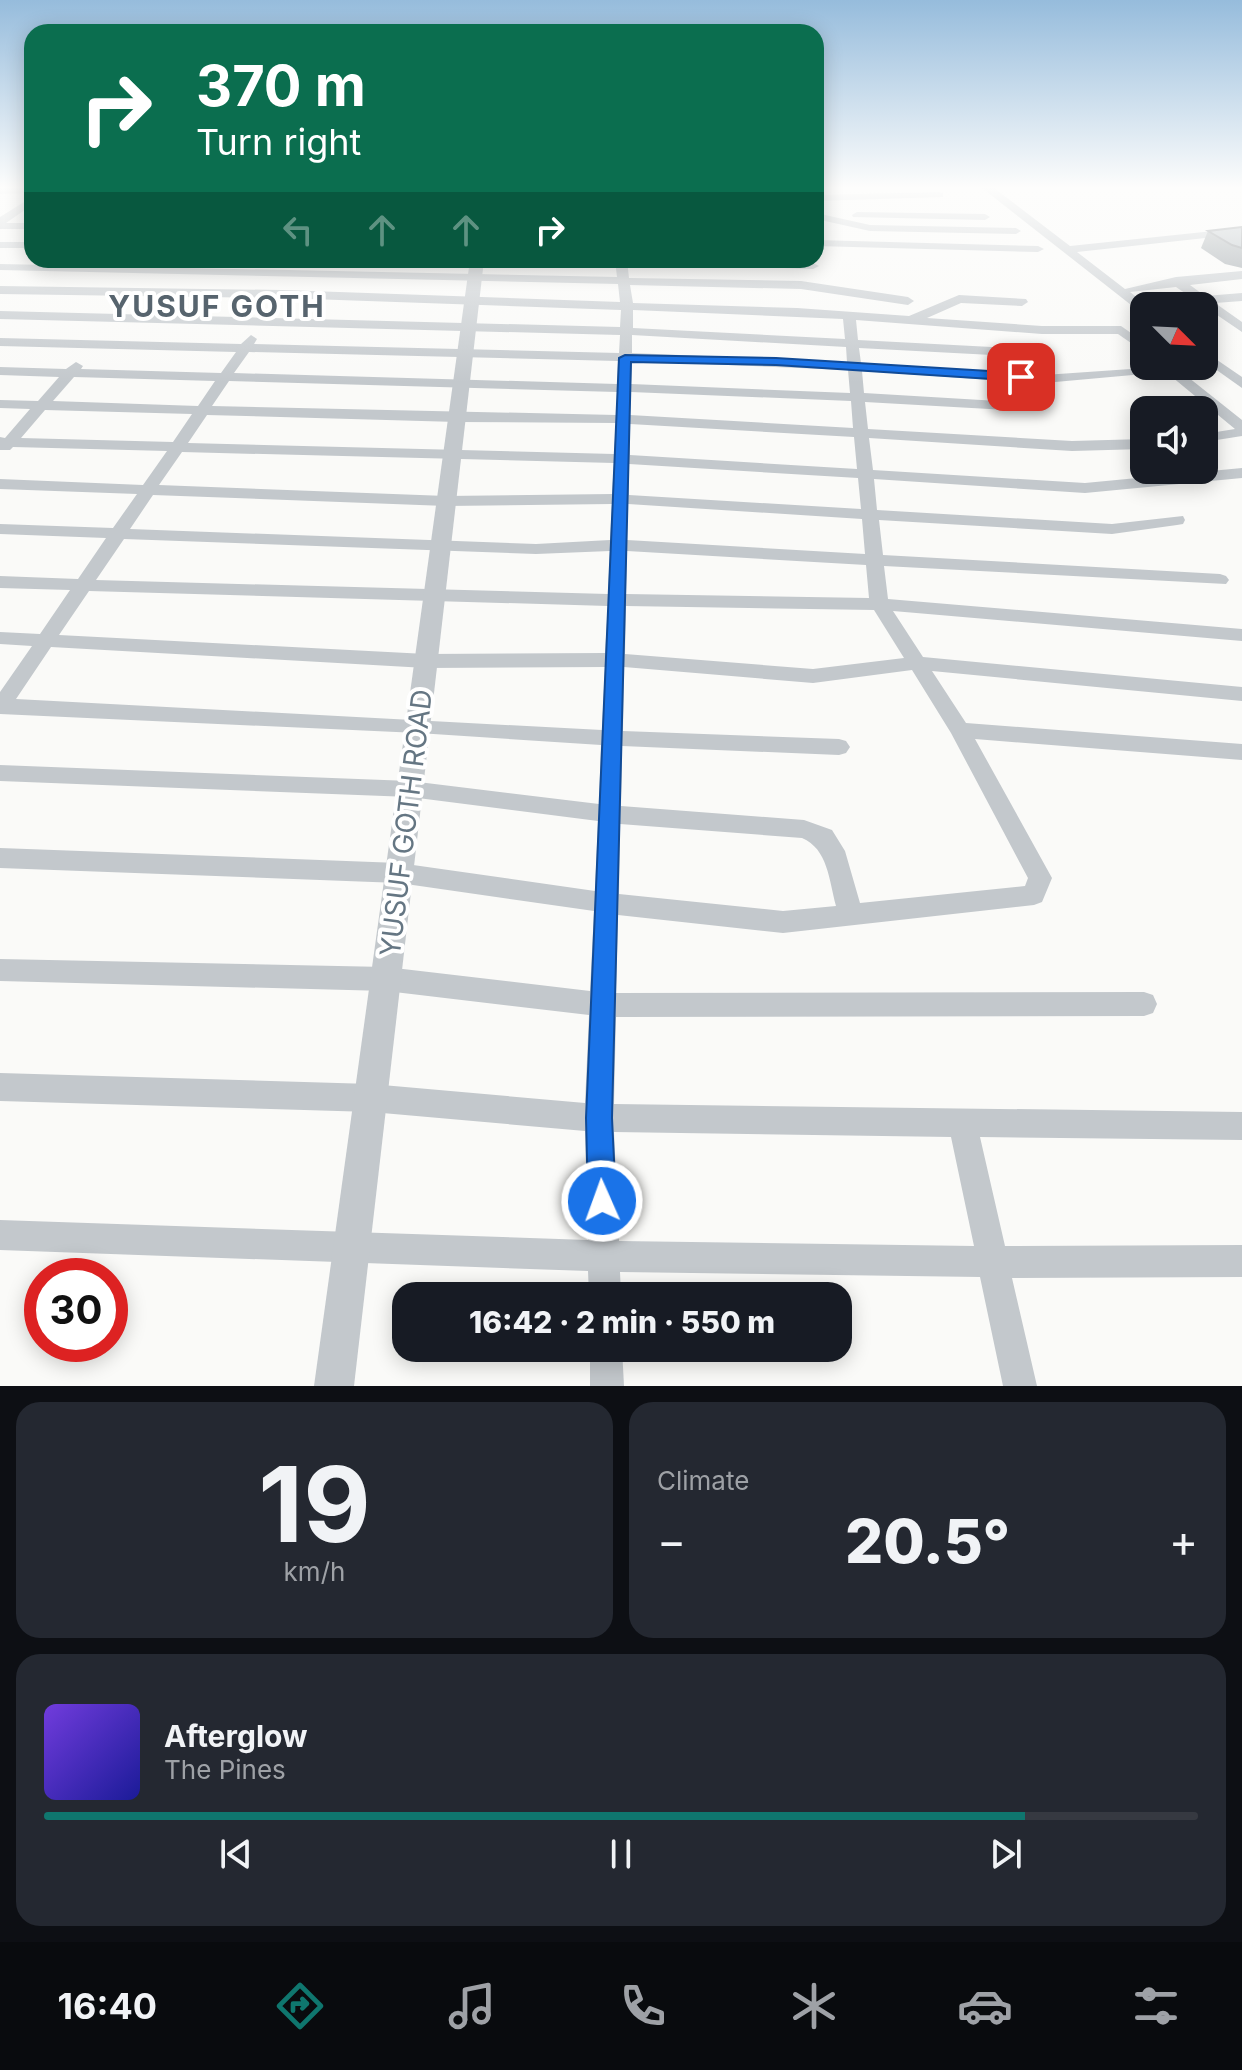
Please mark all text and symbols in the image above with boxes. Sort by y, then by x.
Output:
text: 370 m [196,52,366,120]
icon: right [64,56,168,160]
text: Turn right [196,120,361,164]
icon: left [276,208,320,252]
icon: ahead [360,208,404,252]
icon: ahead [444,208,488,252]
icon: right [528,208,572,252]
district label: YUSUF GOTH [108,288,326,324]
north arrow [1130,292,1218,380]
map controls [1130,292,1218,484]
pin [987,343,1055,411]
icon: arrive [999,355,1043,399]
button: sound [1130,396,1218,484]
street label: YUSUF GOTH ROAD [373,687,439,959]
position arrow [560,1159,644,1243]
speed limit sign: 30 [24,1258,128,1362]
text: 16:42 · 2 min · 550 m [469,1304,775,1340]
text: 19 [258,1441,371,1567]
text: Climate [657,1465,749,1496]
text: 20.5° [845,1505,1010,1577]
text: − [657,1514,686,1568]
text: + [1169,1514,1198,1568]
text: km/h [284,1556,345,1587]
text: Afterglow [164,1718,308,1754]
text: The Pines [164,1754,286,1785]
icon: previous [214,1832,258,1876]
icon: pause [599,1832,643,1876]
icon: next [984,1832,1028,1876]
icon: directions [272,1978,328,2034]
icon: music [444,1978,500,2034]
icon: phone [615,1978,671,2034]
icon: climate [786,1978,842,2034]
icon: car [957,1978,1013,2034]
icon: filters [1128,1978,1184,2034]
text: 16:40 [58,1984,157,2028]

